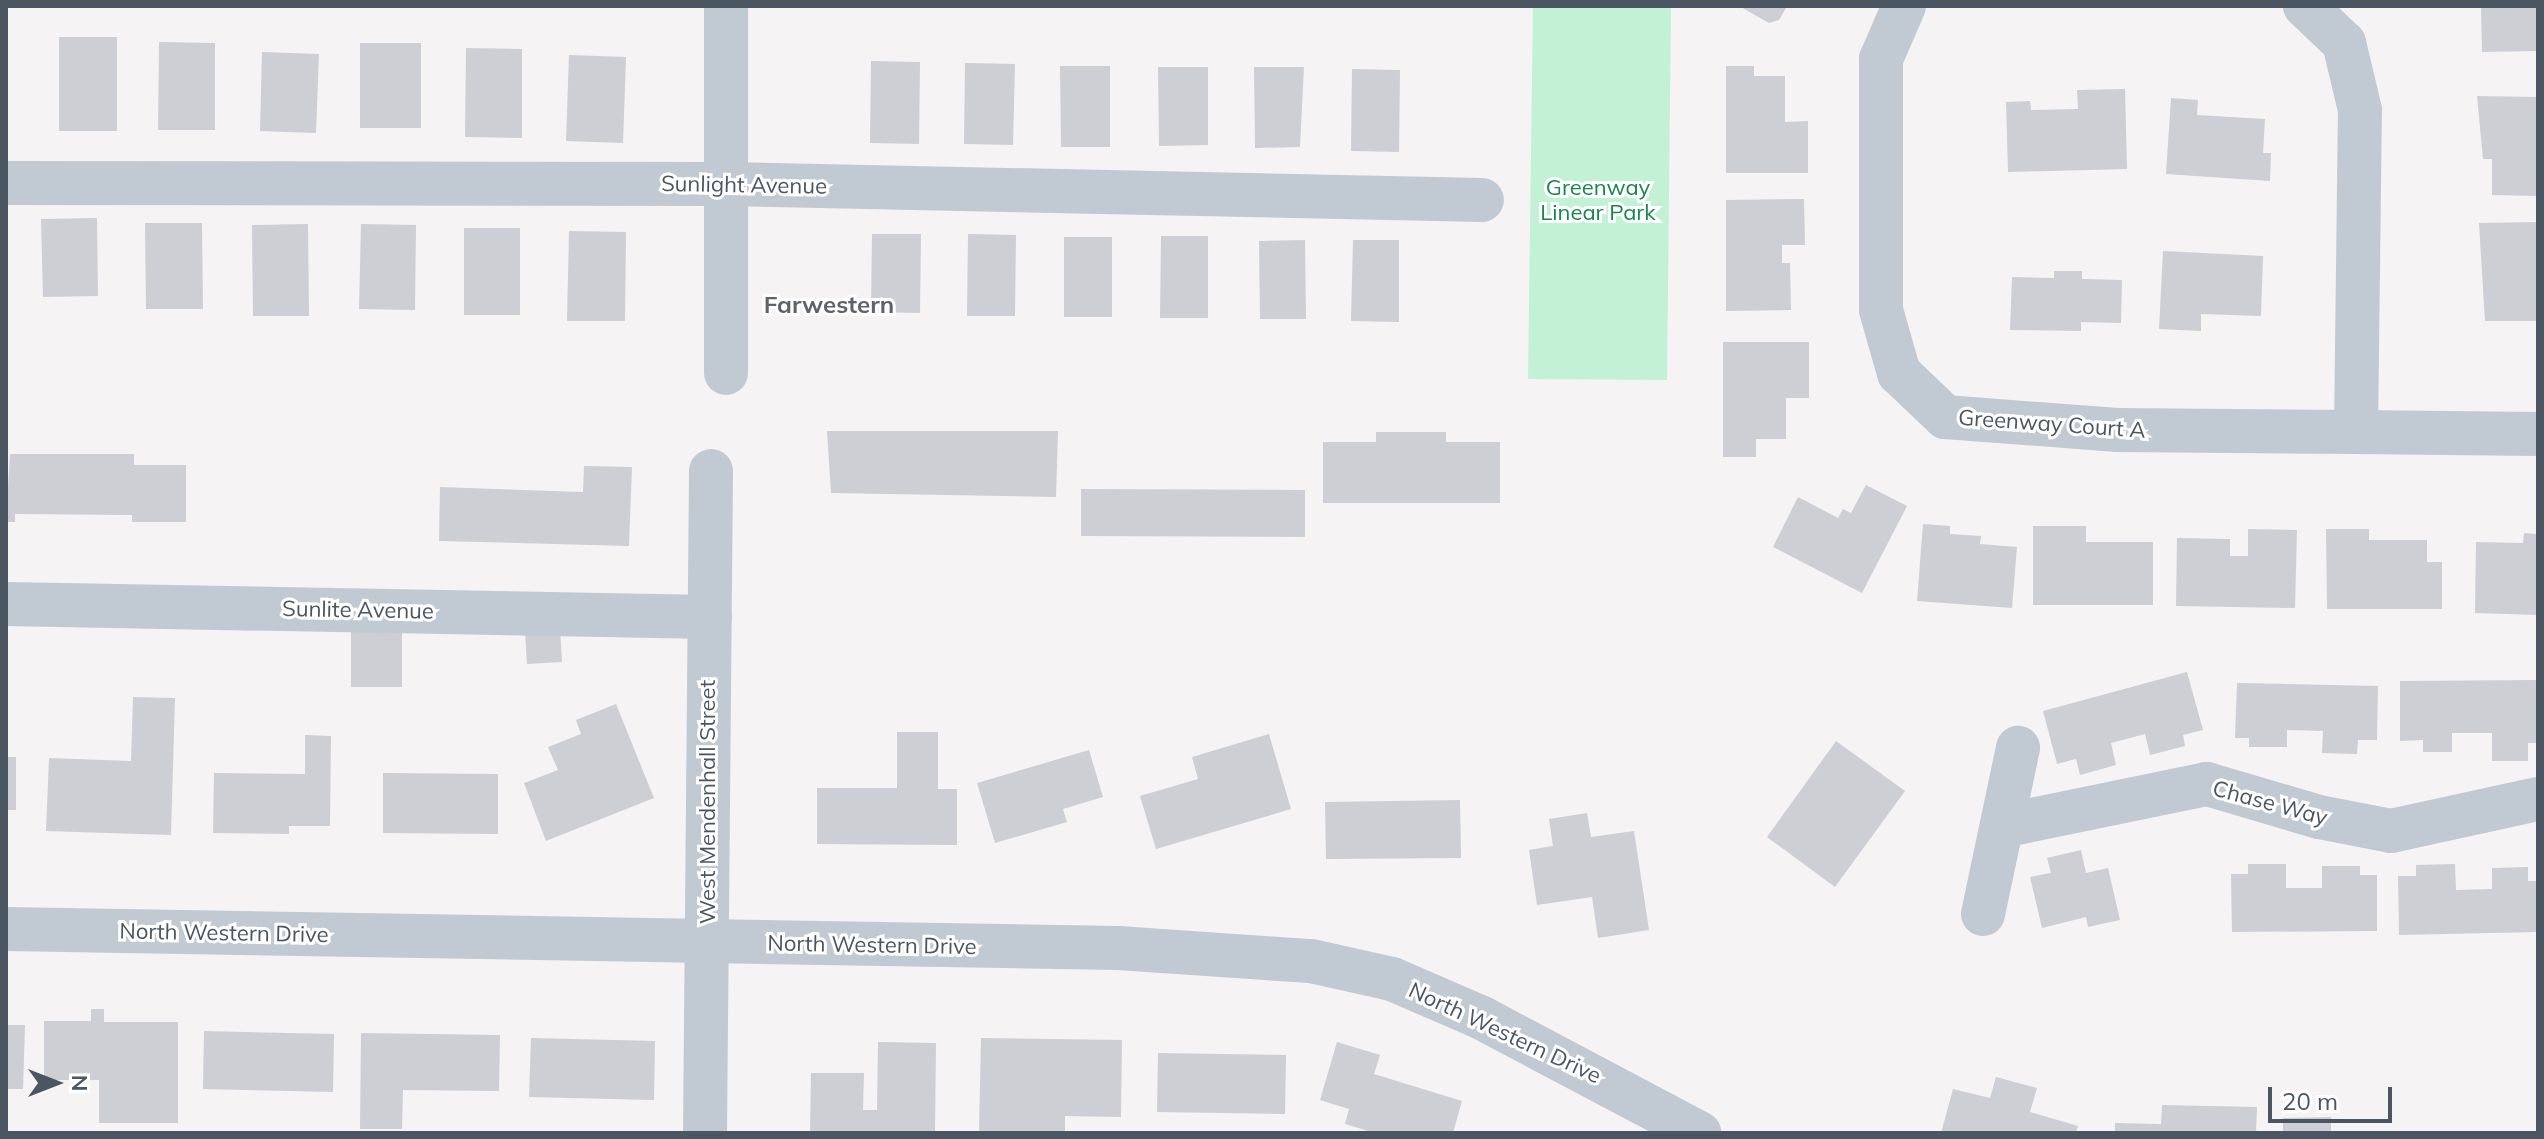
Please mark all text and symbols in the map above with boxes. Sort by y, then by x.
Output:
street label: Sunlight Avenue [661,170,827,200]
park label: Greenway Linear Park [1540,174,1656,226]
district label: Farwestern [764,291,894,319]
street label: Greenway Court A [1957,404,2147,444]
street label: Sunlite Avenue [282,595,434,625]
street label: West Mendenhall Street [695,680,721,924]
street label: Chase Way [2210,775,2330,831]
street label: North Western Drive [119,918,329,948]
street label: North Western Drive [767,930,977,960]
street label: North Western Drive [1405,977,1605,1089]
north arrow [16,1043,96,1123]
scale bar [2272,1071,2396,1121]
text: N [66,1075,94,1091]
text: 20 m [2282,1086,2338,1116]

